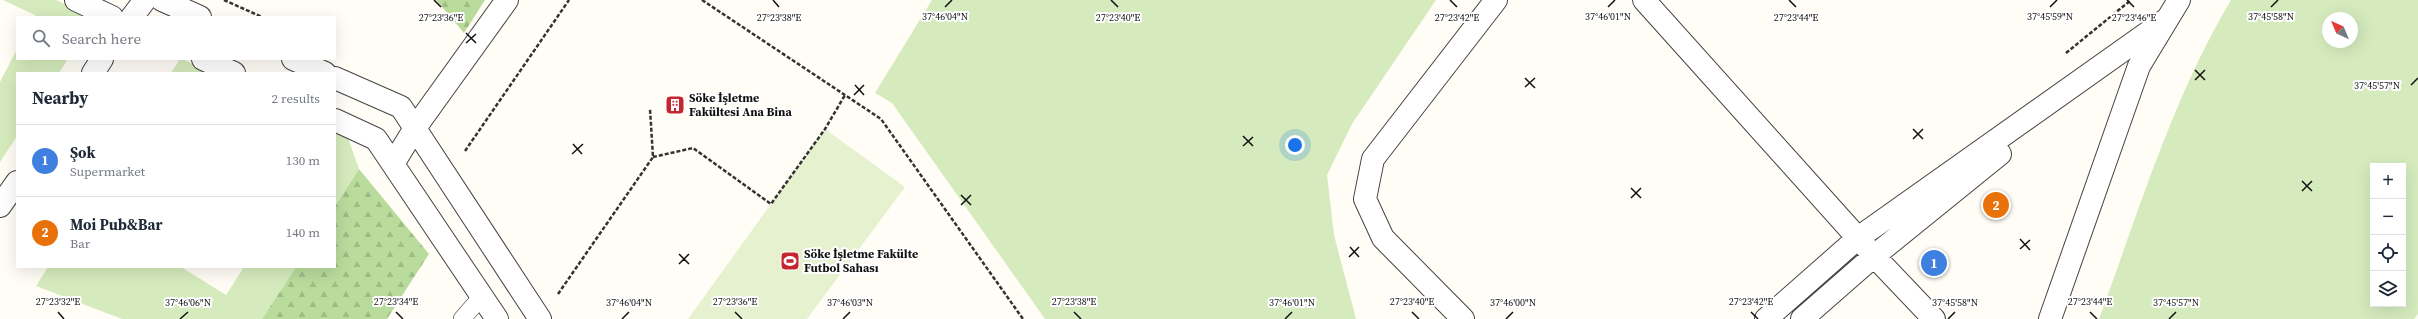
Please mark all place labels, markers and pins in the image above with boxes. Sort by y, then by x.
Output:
place label: Söke İşletme Fakültesi Ana Bina [689,90,792,120]
building icon: Söke İşletme Fakültesi Ana Bina [664,94,686,116]
pin: 2 [1983,190,2009,220]
place label: Söke İşletme Fakülte Futbol Sahası [804,246,918,276]
pin: 1 [1921,248,1947,278]
sports icon: Söke İşletme Fakülte Futbol Sahası [779,250,801,272]

